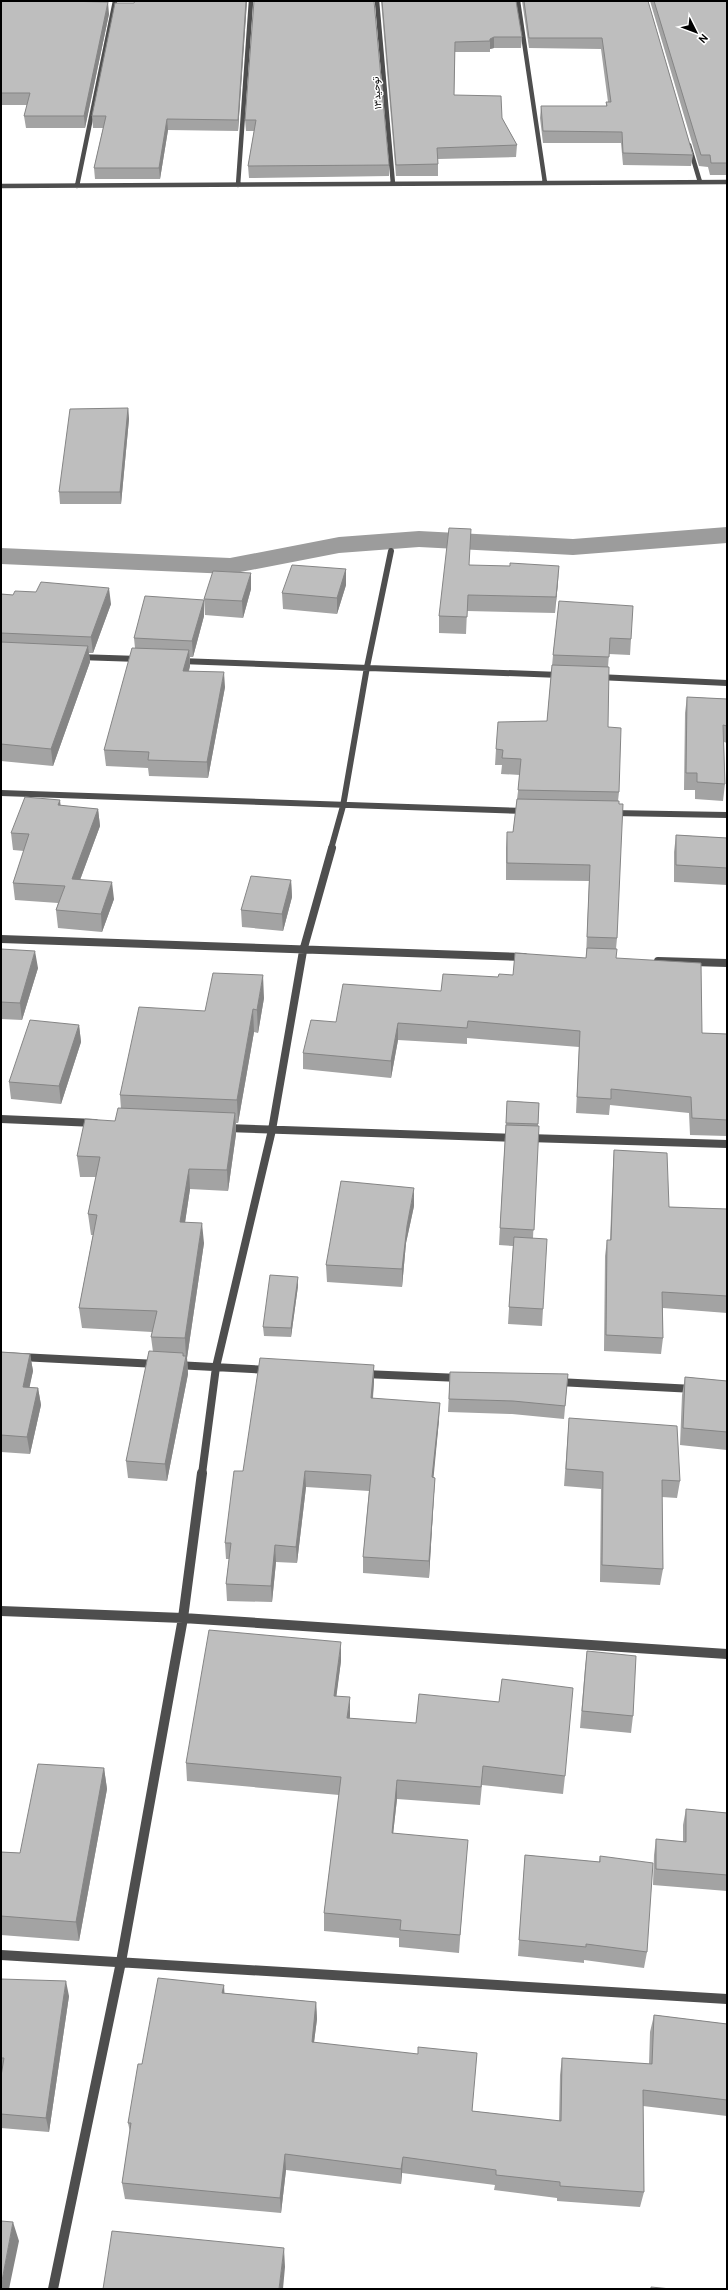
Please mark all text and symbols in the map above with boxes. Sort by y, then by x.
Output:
north arrow [676,12,716,52]
text: N [696,31,711,46]
street label: توحید۱۳ [369,76,384,110]

